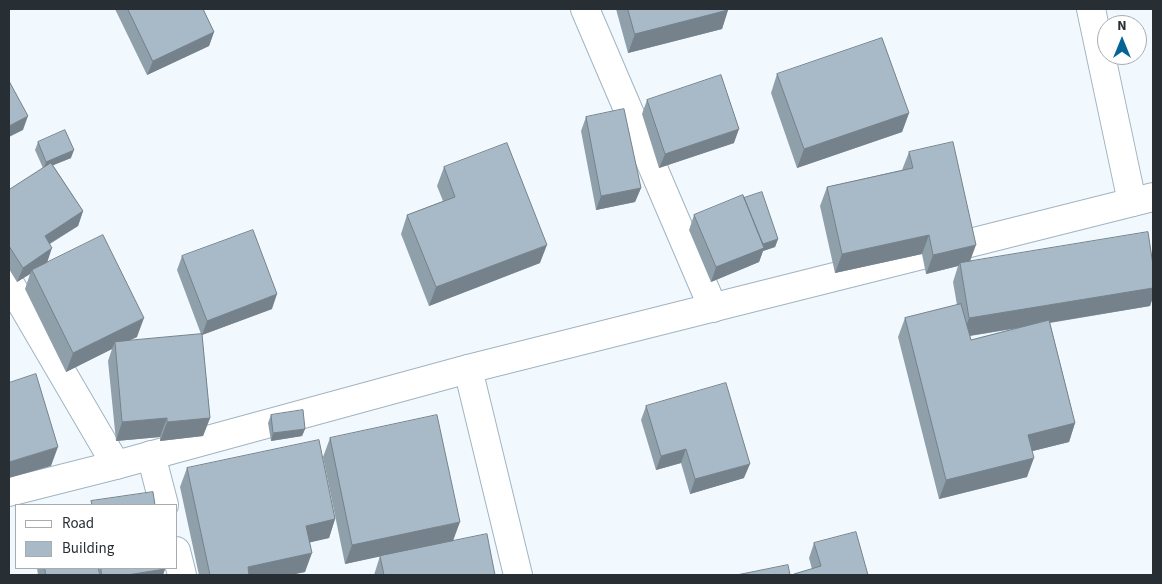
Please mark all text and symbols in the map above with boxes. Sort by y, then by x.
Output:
north arrow [1097,15,1147,65]
text: N [1117,16,1127,36]
legend [15,504,178,569]
text: Road [62,513,94,534]
text: Building [62,538,114,559]

